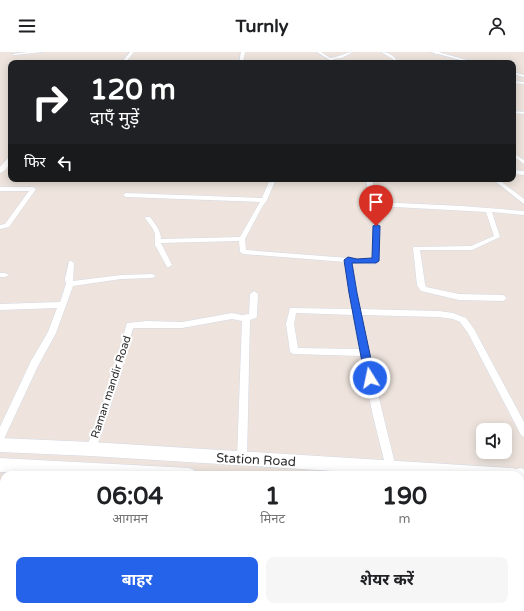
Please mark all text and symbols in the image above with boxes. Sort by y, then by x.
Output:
icon: menu [16,15,38,37]
text: Turnly [236,15,288,37]
icon: person [486,15,508,37]
text: 120 m [90,73,176,107]
icon: right [24,76,76,128]
text: दाएँ मुड़ें [90,107,139,129]
icon: left [54,152,76,174]
text: फिर [24,153,46,171]
pin [359,185,393,226]
icon: arrive [365,191,387,213]
street label: Raman mandir Road [88,334,134,440]
position arrow [349,357,391,399]
map controls [476,423,512,459]
button: sound [476,423,512,459]
street label: Station Road [216,450,296,470]
text: 06:04 [97,482,163,511]
text: 1 [265,482,280,511]
text: 190 [382,482,427,511]
text: आगमन [112,511,148,527]
text: मिनट [260,511,285,527]
text: m [399,511,411,527]
button: बाहर [16,557,258,603]
button: शेयर करें [266,557,508,603]

